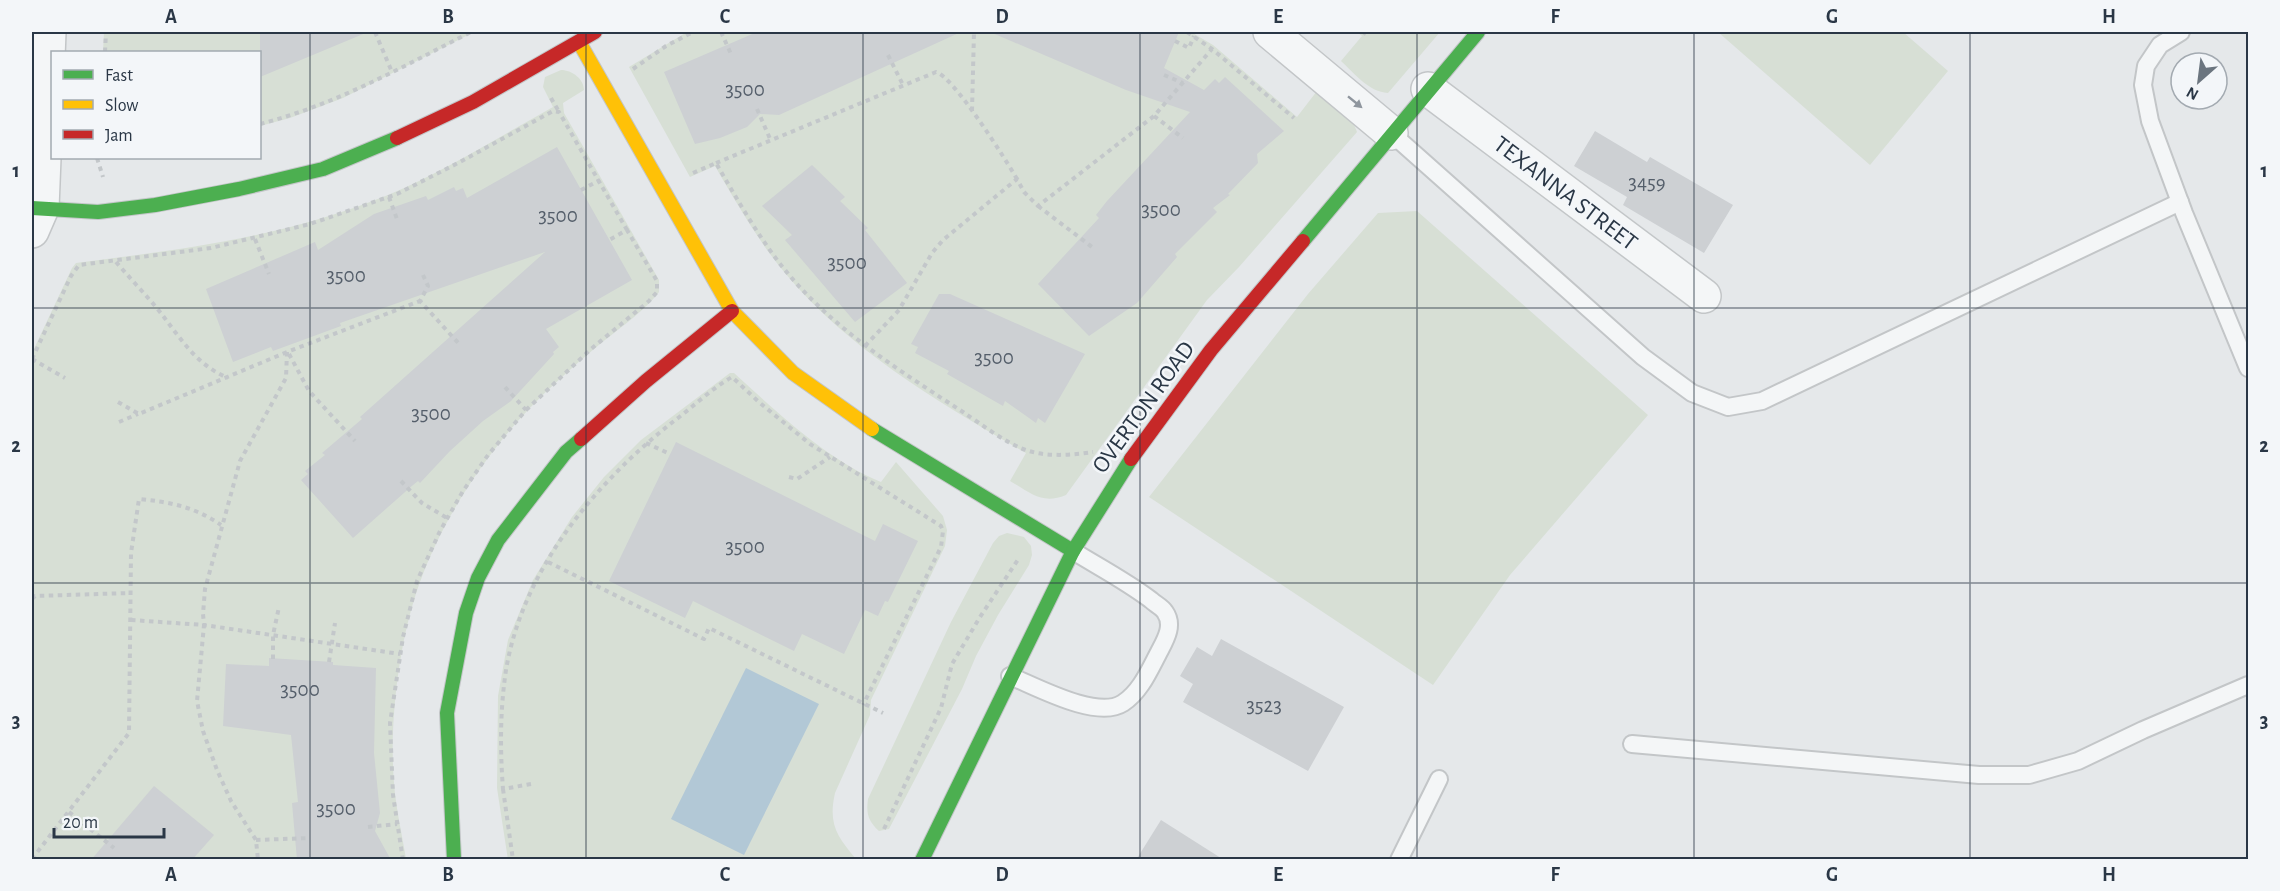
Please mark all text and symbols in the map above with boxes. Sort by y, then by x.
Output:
text: A [165,7,177,27]
text: B [442,7,454,27]
text: C [720,7,731,27]
text: D [995,7,1009,27]
text: E [1273,7,1283,27]
text: F [1550,7,1560,27]
text: G [1826,7,1838,27]
text: H [2102,7,2116,27]
legend [51,51,261,159]
north arrow [2169,51,2229,111]
text: Fast [105,67,133,85]
house number: 3500 [725,79,765,100]
text: N [2184,84,2201,103]
one-way arrow [1347,95,1363,108]
text: Slow [105,97,138,115]
text: Jam [105,127,133,145]
street label: TEXANNA STREET [1489,132,1642,256]
text: 1 [12,161,20,181]
text: 1 [2260,161,2268,181]
house number: 3459 [1628,172,1666,193]
house number: 3500 [1141,199,1181,220]
house number: 3500 [538,205,578,226]
house number: 3500 [827,252,867,273]
house number: 3500 [326,265,366,286]
street label: OVERTON ROAD [1088,337,1199,478]
house number: 3500 [974,347,1014,368]
house number: 3500 [411,403,451,424]
text: 2 [11,436,21,456]
text: 2 [2259,436,2269,456]
house number: 3500 [725,536,765,557]
house number: 3500 [280,679,320,700]
house number: 3523 [1246,695,1282,716]
text: 3 [12,711,20,731]
text: 3 [2260,711,2268,731]
house number: 3500 [316,798,356,819]
scale bar [54,801,164,839]
text: 20 m [63,814,98,832]
text: A [165,865,177,885]
text: B [442,865,454,885]
text: C [720,865,731,885]
text: D [995,865,1009,885]
text: E [1273,865,1283,885]
text: F [1550,865,1560,885]
text: G [1826,865,1838,885]
text: H [2102,865,2116,885]

